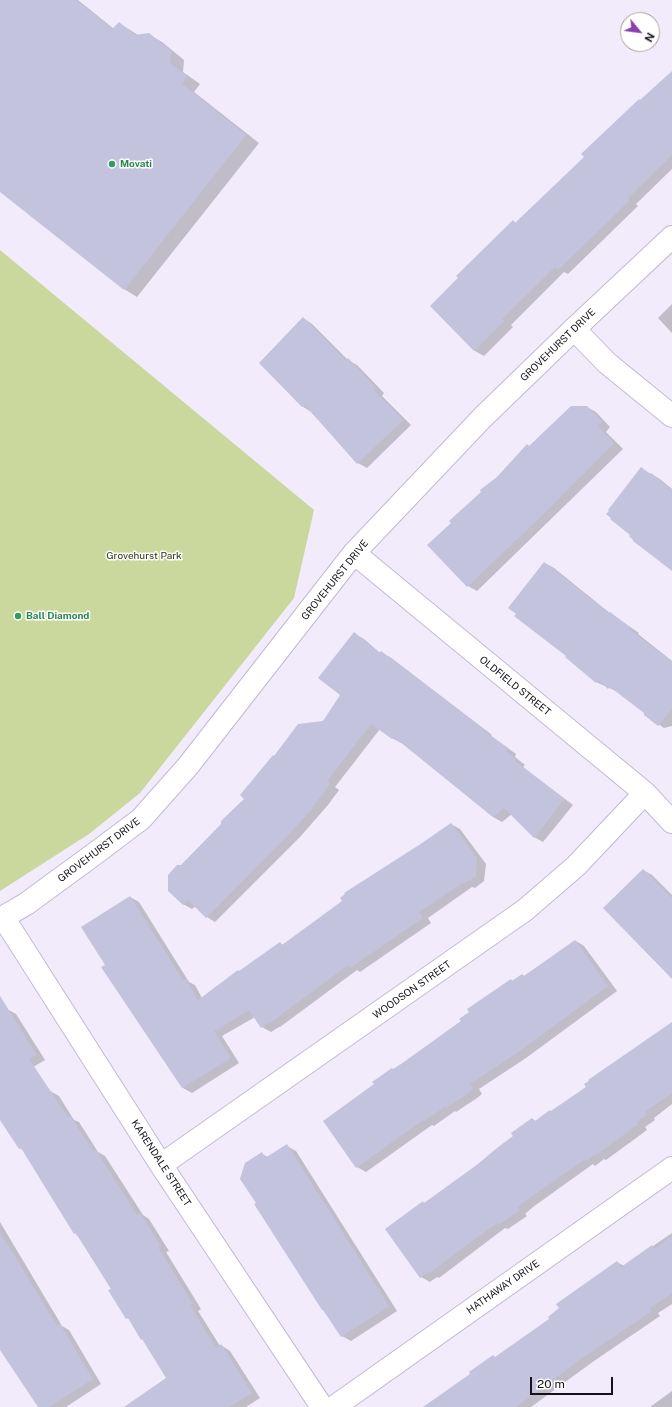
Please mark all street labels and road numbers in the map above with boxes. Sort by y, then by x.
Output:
street label: GROVEHURST DRIVE [518,306,598,384]
street label: GROVEHURST DRIVE [299,537,371,623]
street label: OLDFIELD STREET [477,654,553,718]
street label: GROVEHURST DRIVE [56,815,142,885]
street label: WOODSON STREET [371,959,453,1021]
street label: KARENDALE STREET [129,1118,193,1208]
street label: HATHAWAY DRIVE [464,1257,542,1317]

